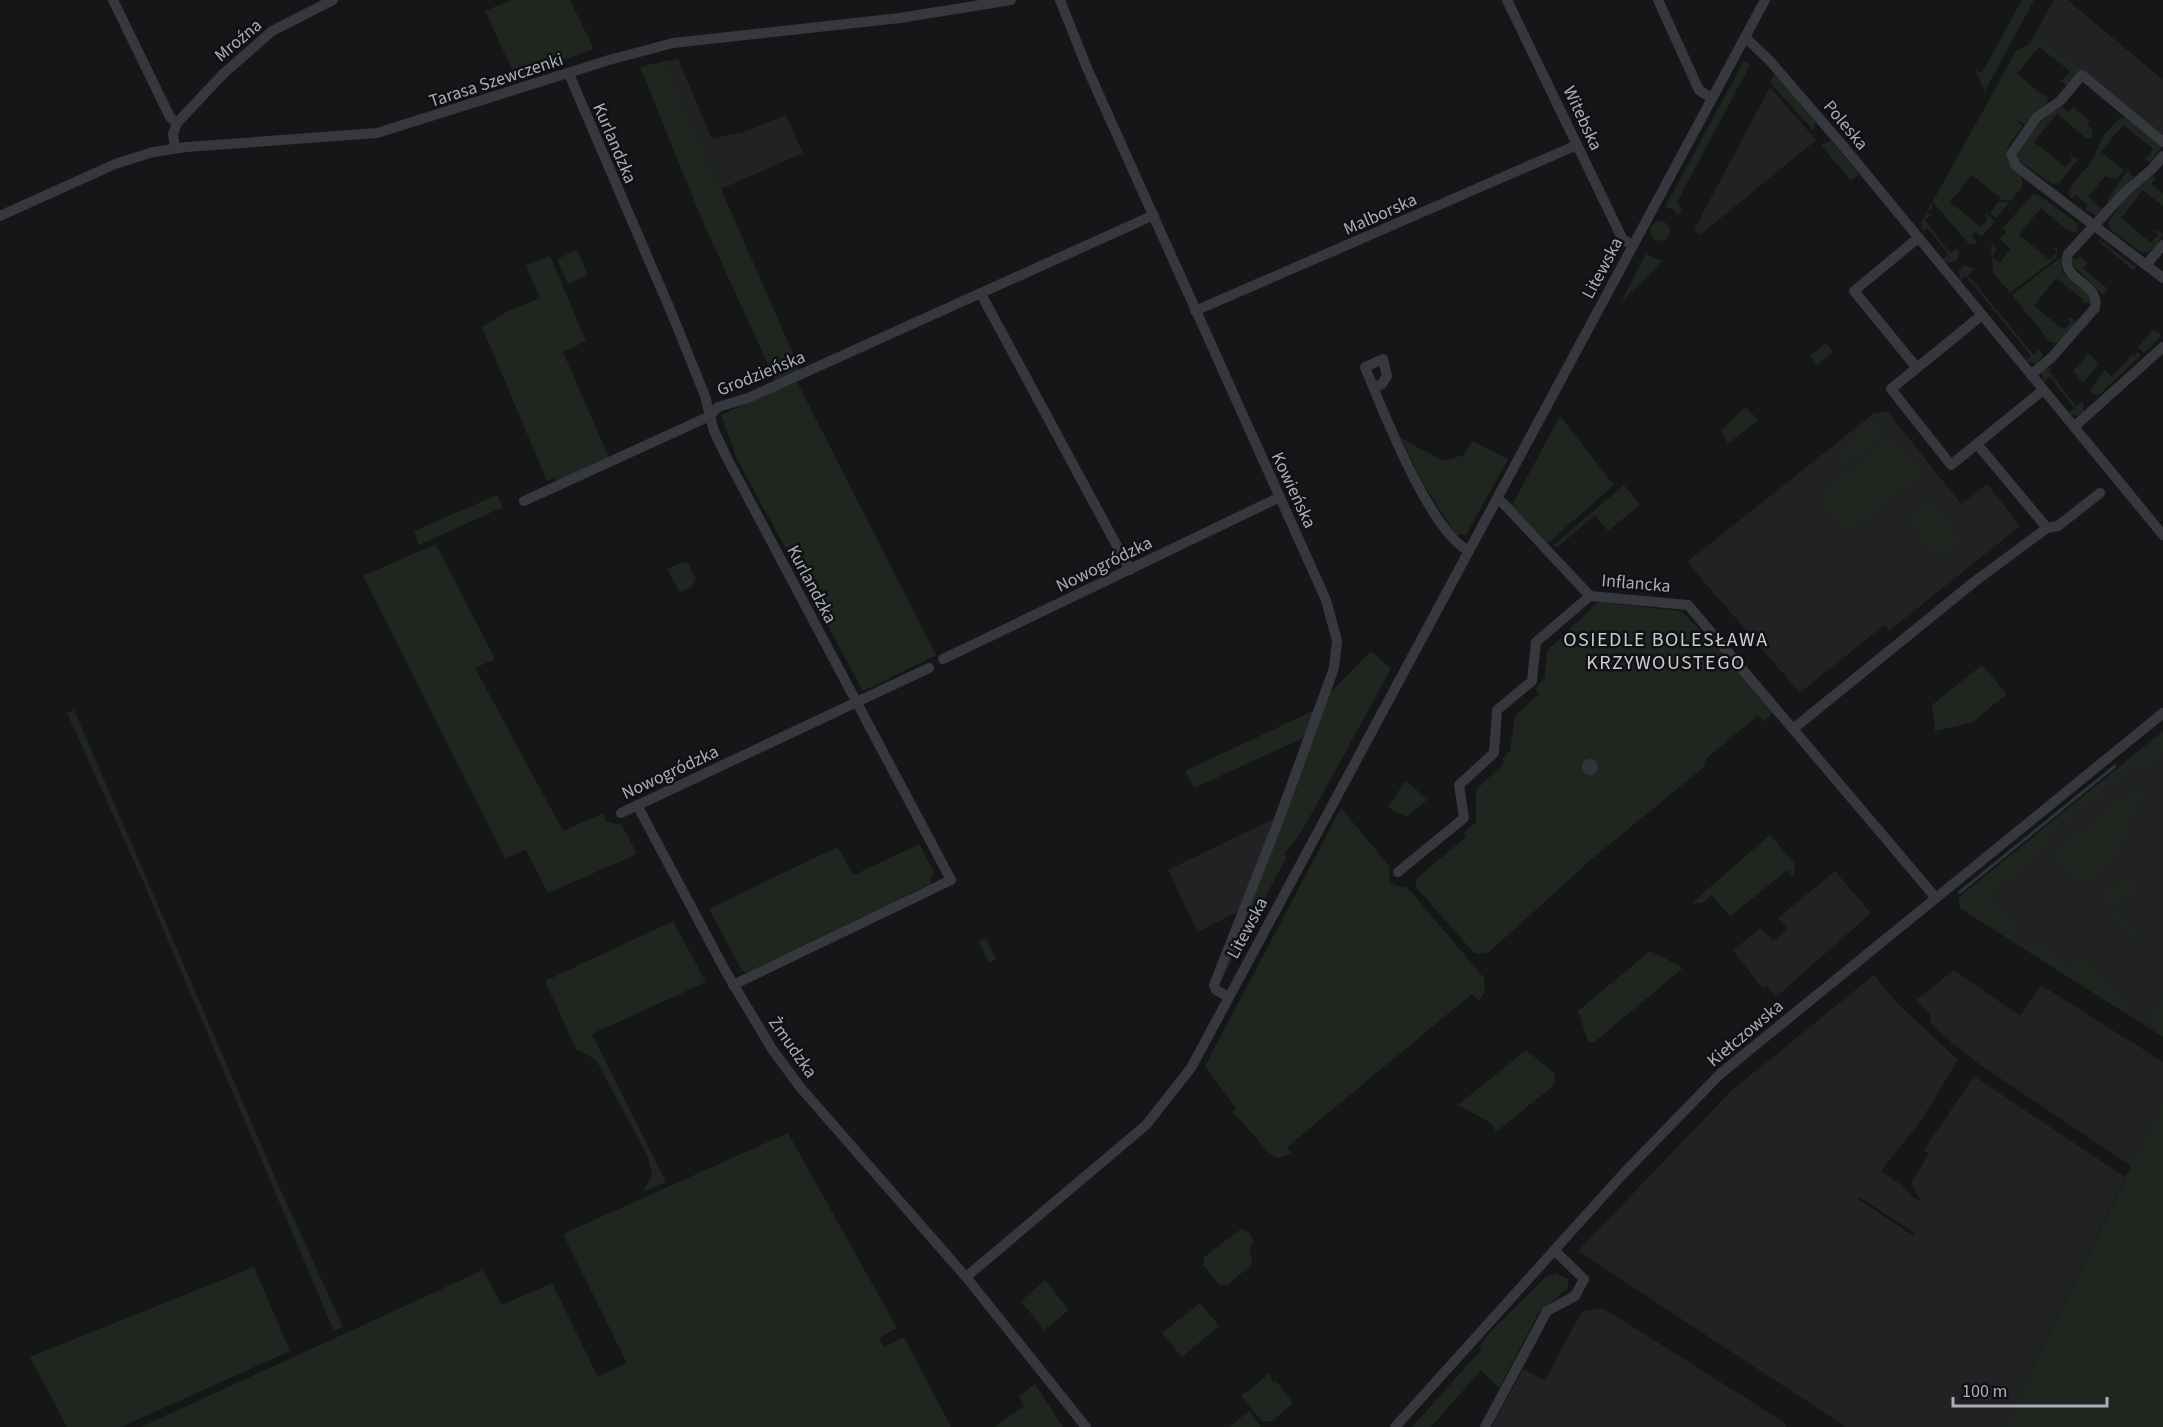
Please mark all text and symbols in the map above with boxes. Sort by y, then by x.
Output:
street label: Mroźna [209,13,268,68]
street label: Tarasa Szewczenki [426,47,566,114]
street label: Witebska [1557,82,1608,155]
street label: Poleska [1817,95,1874,156]
street label: Kurlandzka [586,99,643,187]
street label: Malborska [1339,187,1421,242]
street label: Litewska [1576,233,1629,303]
street label: Grodzieńska [713,344,809,402]
street label: Kowieńska [1265,448,1322,532]
street label: Nowogródzka [1052,530,1157,599]
street label: Kurlandzka [781,541,843,628]
street label: Inflancka [1600,568,1672,599]
district label: OSIEDLE BOLESŁAWA KRZYWOUSTEGO [1563,626,1769,677]
street label: Nowogródzka [618,739,723,806]
street label: Litewska [1221,893,1274,963]
street label: Kiełczowska [1702,994,1789,1073]
street label: Żmudzka [762,1012,823,1083]
scale bar [1953,1370,2108,1408]
text: 100 m [1962,1379,2007,1404]

